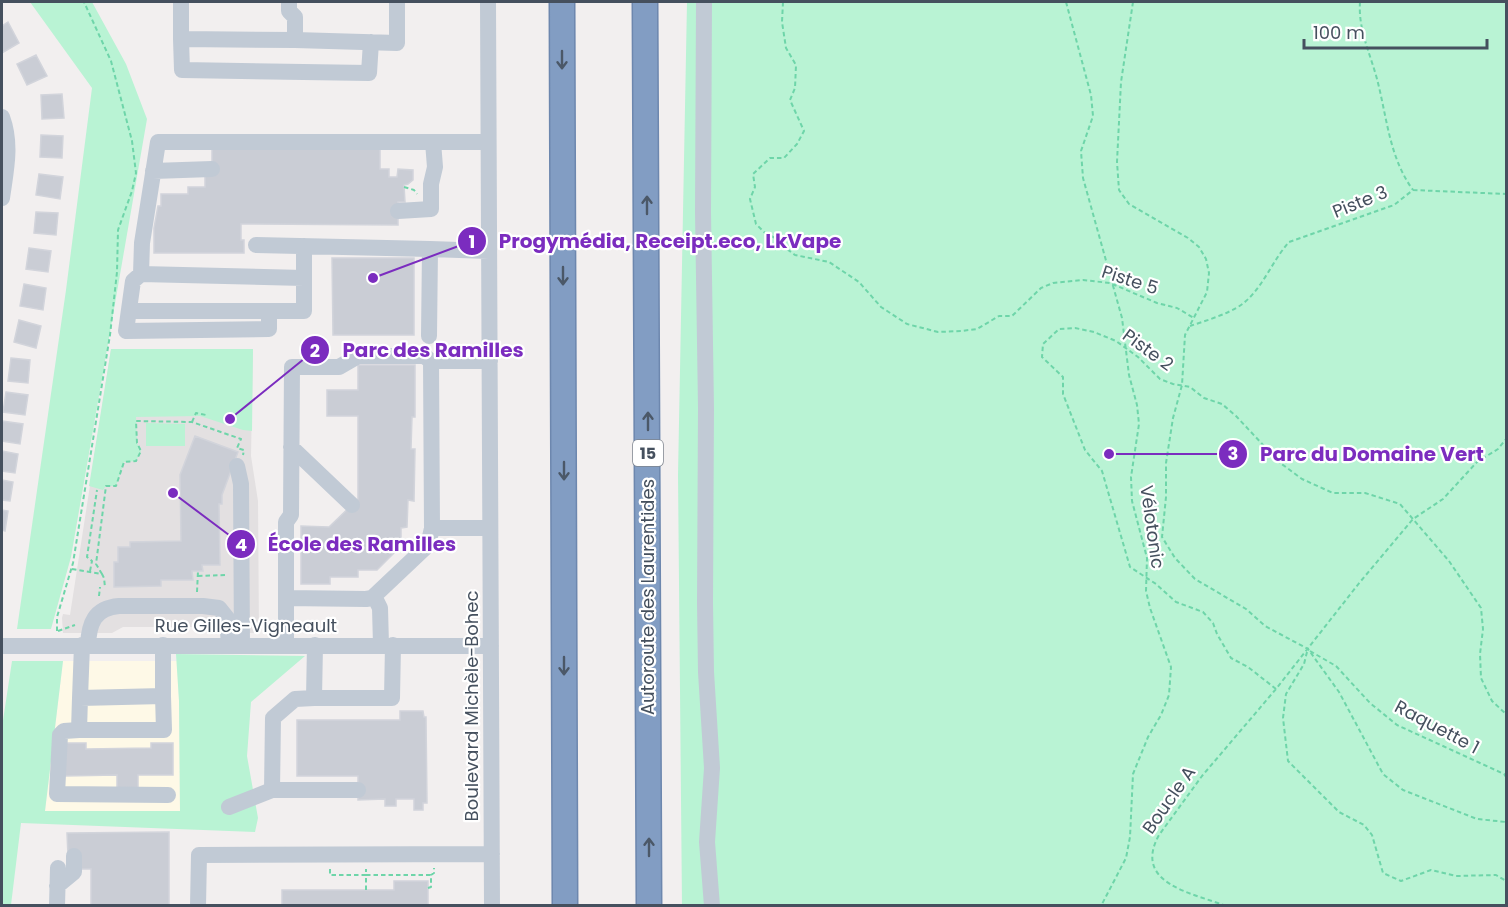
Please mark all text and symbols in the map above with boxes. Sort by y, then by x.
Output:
scale bar [1304,12,1487,50]
text: 100 m [1313,20,1365,45]
one-way arrow [556,49,568,69]
street label: Piste 3 [1329,179,1391,224]
one-way arrow [641,196,653,216]
callout: Progymédia, Receipt.eco, LkVape [457,222,854,260]
text: Progymédia, Receipt.eco, LkVape [499,227,841,255]
text: 1 [469,229,475,254]
street label: Piste 5 [1099,259,1162,300]
one-way arrow [557,265,569,285]
street label: Piste 2 [1118,323,1179,376]
callout: Parc des Ramilles [300,331,535,369]
text: Parc des Ramilles [342,336,524,364]
text: 2 [310,338,320,363]
one-way arrow [642,412,653,432]
callout: Parc du Domaine Vert [1218,435,1496,473]
road number: 15 [633,440,663,466]
text: Parc du Domaine Vert [1260,440,1484,468]
text: 3 [1228,441,1238,466]
one-way arrow [558,460,570,480]
street label: Autoroute des Laurentides [635,479,660,715]
street label: Vélotonic [1134,483,1171,570]
callout: École des Ramilles [226,525,468,563]
text: École des Ramilles [268,530,456,558]
text: 4 [235,532,247,557]
street label: Boulevard Michèle-Bohec [459,591,484,821]
street label: Rue Gilles-Vigneault [155,613,337,638]
one-way arrow [558,655,570,675]
street label: Raquette 1 [1390,694,1484,759]
street label: Boucle A [1136,761,1201,839]
one-way arrow [643,838,655,858]

